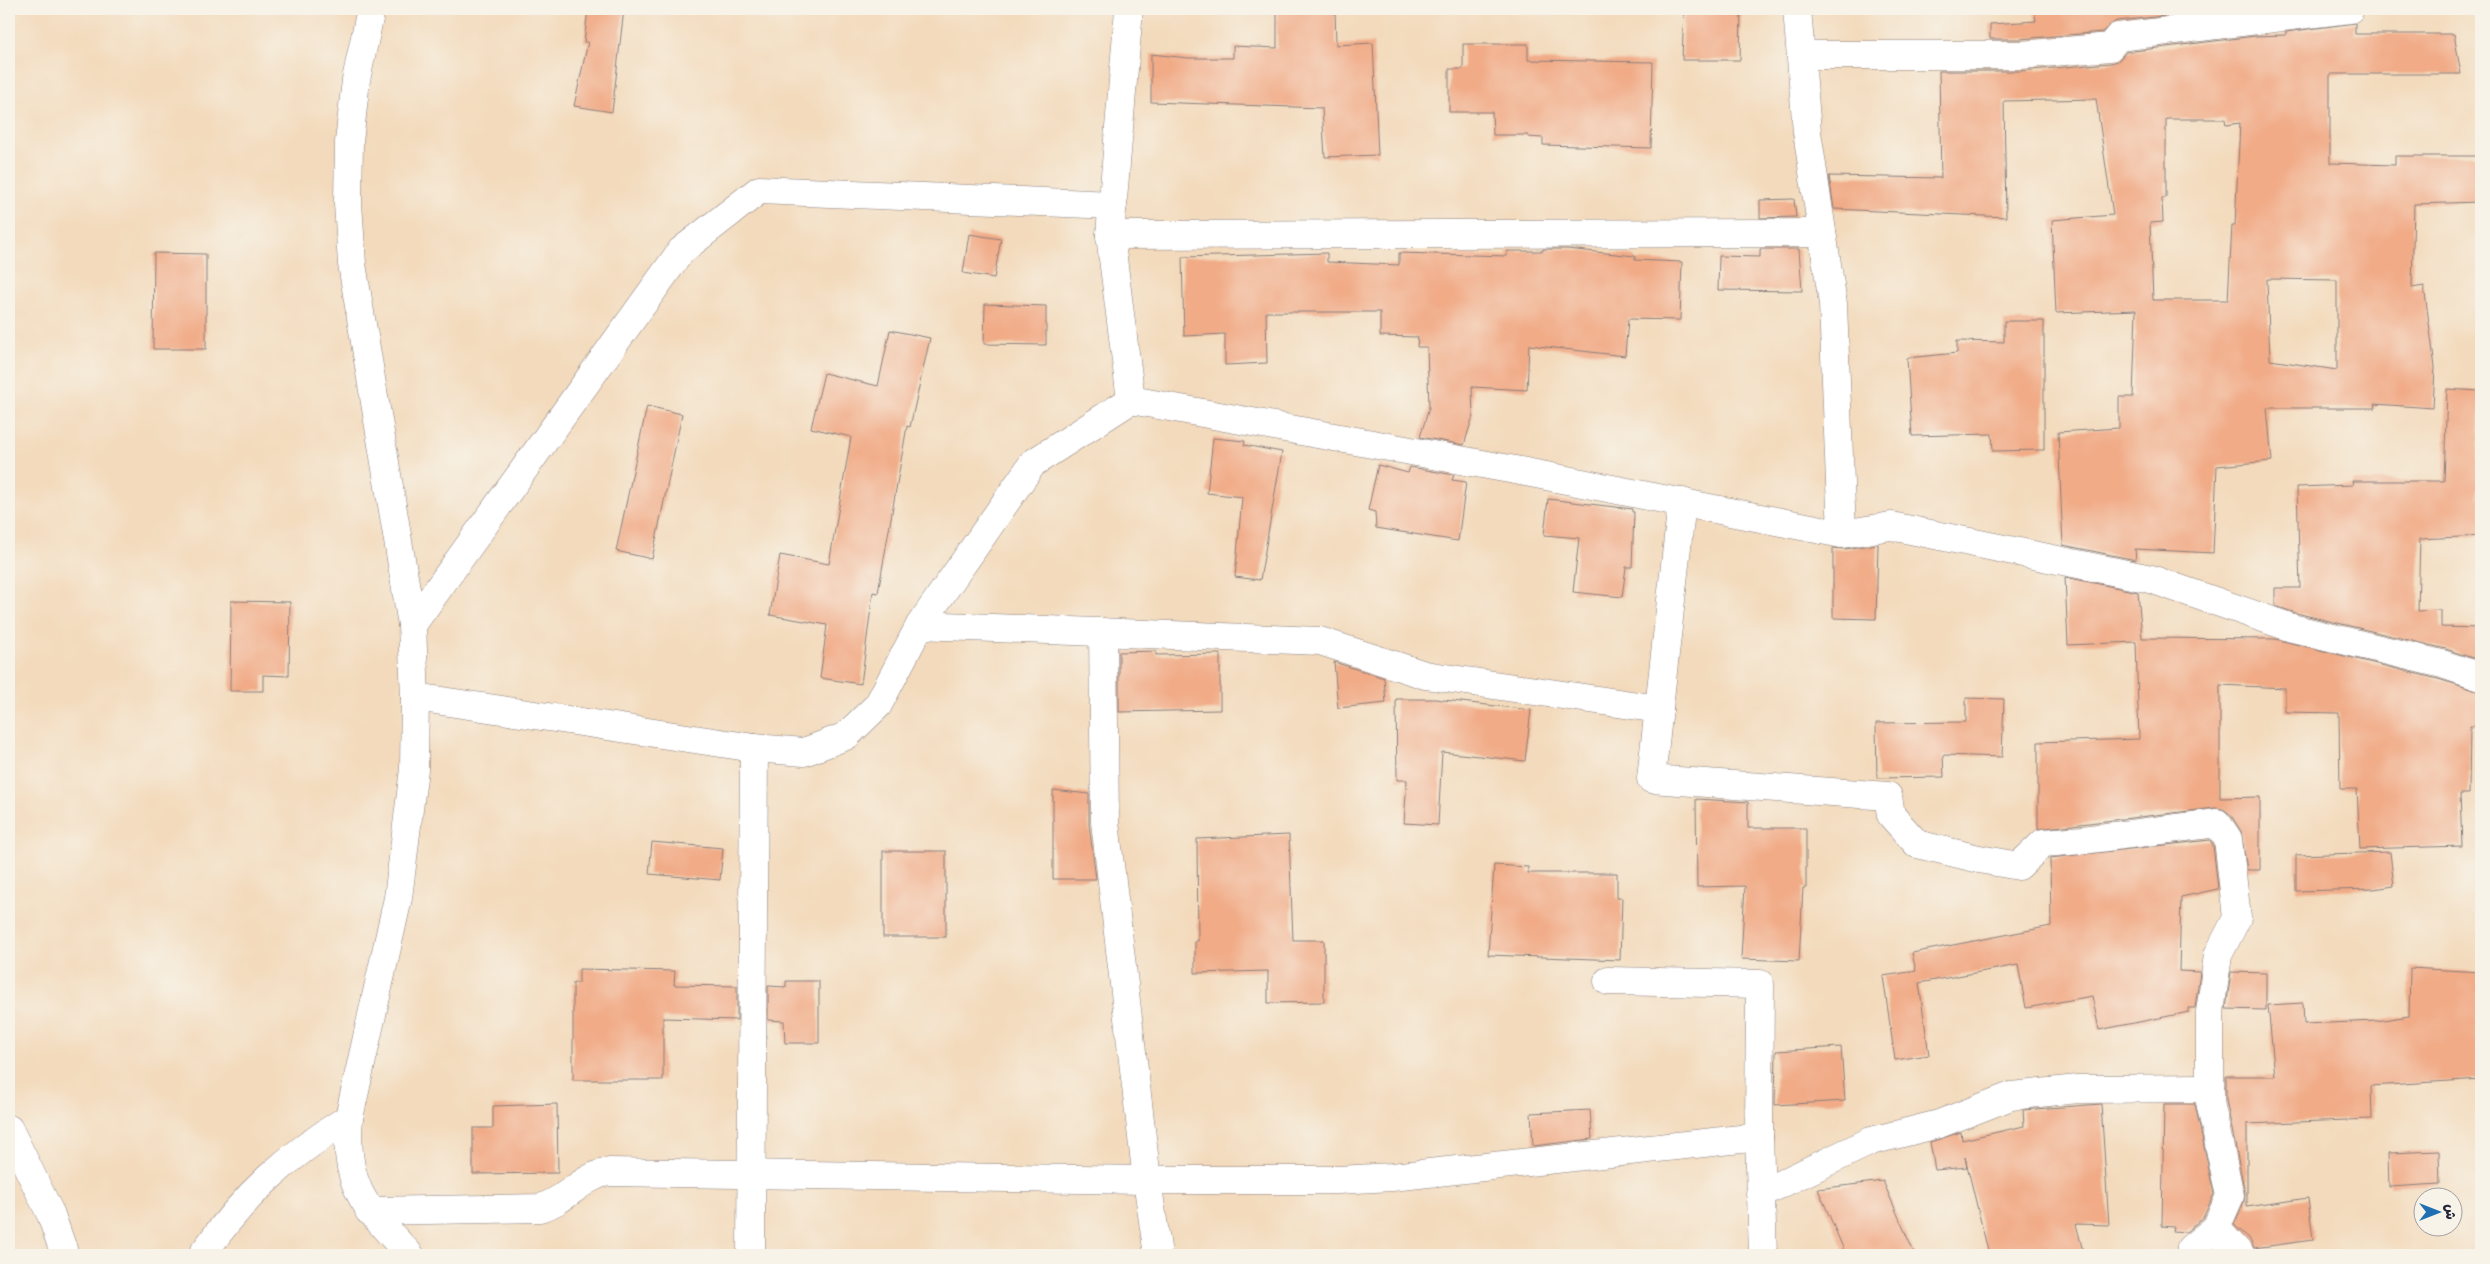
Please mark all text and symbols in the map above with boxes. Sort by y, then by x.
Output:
north arrow [2412,1186,2462,1236]
text: ش [2440,1204,2457,1220]

